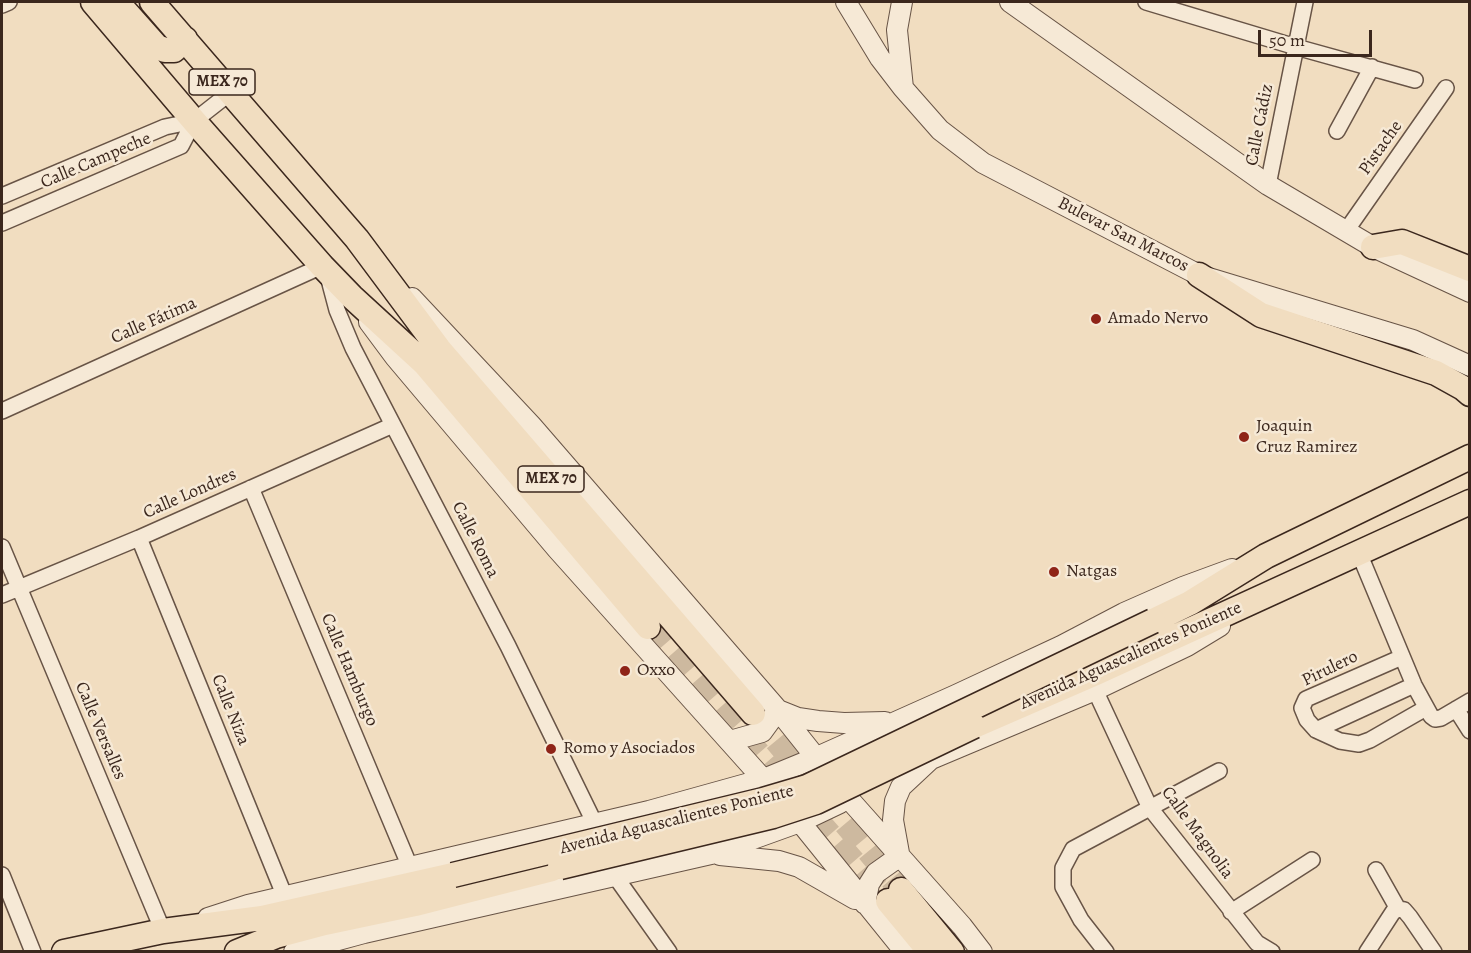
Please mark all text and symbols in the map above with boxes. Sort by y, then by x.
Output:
scale bar [1261,18,1375,56]
text: 50 m [1269,28,1305,52]
road number: MEX 70 [189,69,255,95]
street label: Calle Cádiz [1242,82,1278,168]
street label: Pistache [1354,117,1408,179]
street label: Calle Campeche [38,128,154,194]
street label: Bulevar San Marcos [1054,193,1192,277]
street label: Calle Fátima [108,293,200,349]
place label: Amado Nervo [1108,308,1208,330]
marker: Amado Nervo [1089,312,1103,326]
place label: Joaquin Cruz Ramirez [1256,416,1358,458]
marker: Joaquin Cruz Ramirez [1237,430,1251,444]
street label: Calle Londres [140,464,240,524]
road number: MEX 70 [518,466,584,492]
street label: Calle Roma [447,498,503,582]
place label: Natgas [1066,561,1117,583]
marker: Natgas [1047,565,1061,579]
street label: Avenida Aguascalientes Poniente [1017,597,1245,715]
street label: Calle Hamburgo [316,610,382,730]
street label: Pirulero [1298,646,1362,692]
place label: Oxxo [637,660,675,682]
marker: Oxxo [618,664,632,678]
street label: Calle Niza [206,671,254,749]
street label: Calle Versalles [70,679,130,783]
place label: Romo y Asociados [563,738,695,760]
marker: Romo y Asociados [544,742,558,756]
street label: Avenida Aguascalientes Poniente [558,780,796,860]
street label: Calle Magnolia [1156,782,1238,884]

